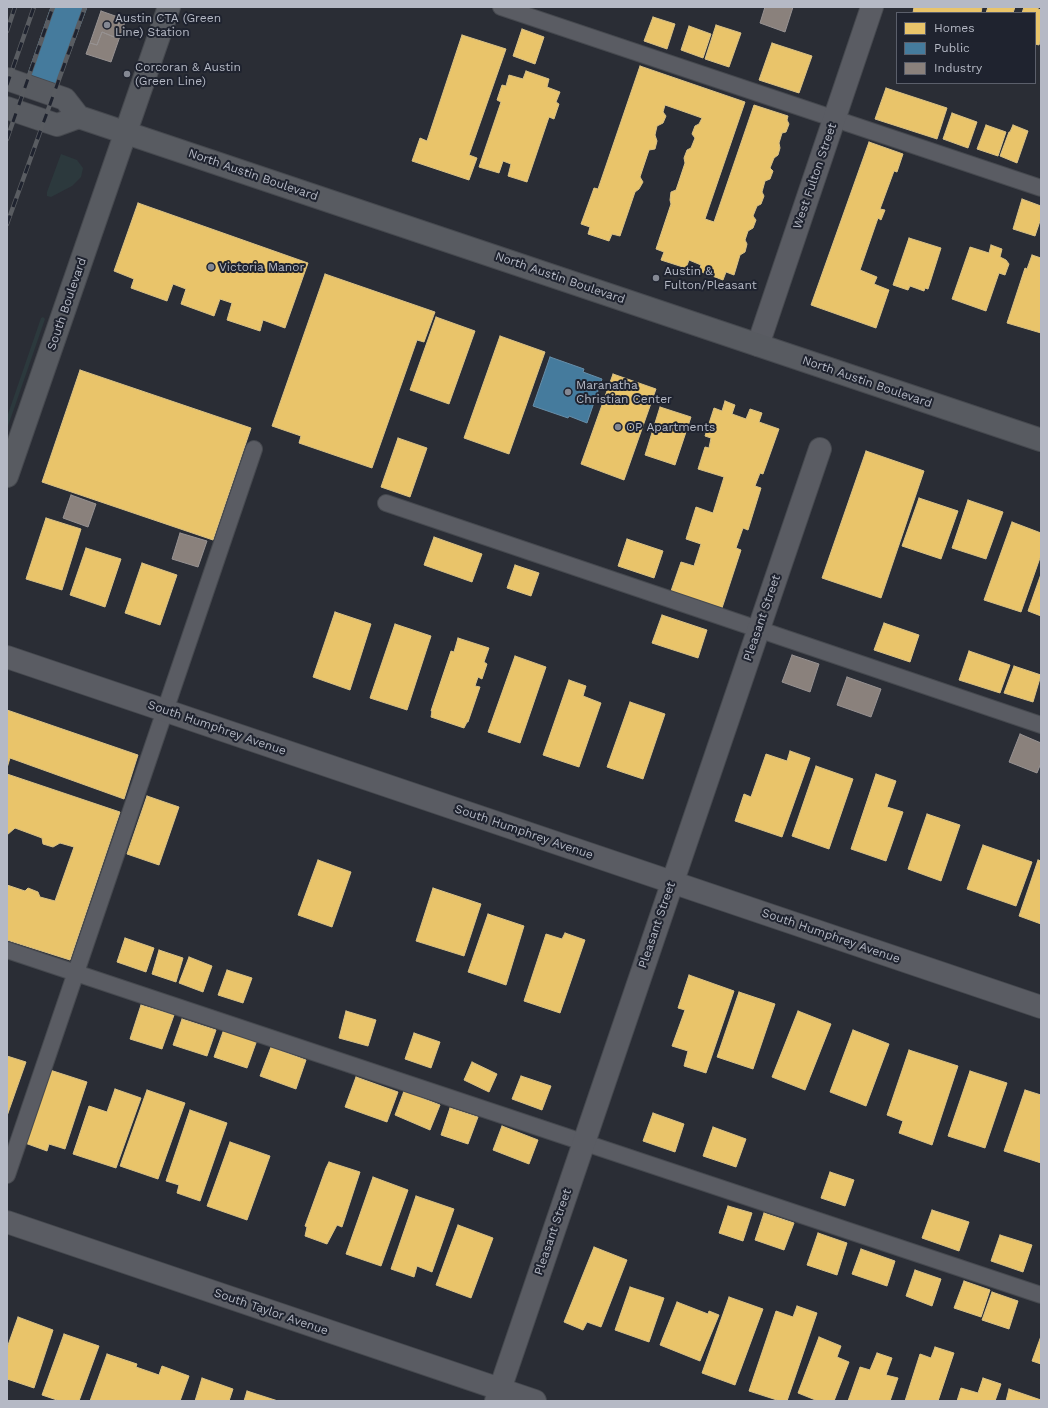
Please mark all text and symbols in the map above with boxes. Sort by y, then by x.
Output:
place label: Austin CTA (Green Line) Station [115,11,221,39]
legend [896,12,1036,84]
marker: Austin CTA (Green Line) Station [102,20,112,30]
text: Homes [934,21,975,35]
text: Public [934,41,970,55]
place label: Corcoran & Austin (Green Line) [135,60,241,88]
text: Industry [934,61,982,75]
marker: Corcoran & Austin (Green Line) [122,69,132,79]
street label: West Fulton Street [790,121,840,231]
street label: North Austin Boulevard [186,146,320,204]
street label: North Austin Boulevard [493,249,627,307]
street label: South Boulevard [44,256,90,352]
place label: Victoria Manor [219,260,304,274]
marker: Victoria Manor [206,262,216,272]
place label: Austin & Fulton/Pleasant [664,264,757,292]
marker: Austin & Fulton/Pleasant [651,273,661,283]
street label: North Austin Boulevard [800,353,934,411]
place label: Maranatha Christian Center [576,378,672,406]
marker: Maranatha Christian Center [563,387,573,397]
place label: OP Apartments [626,420,715,434]
marker: OP Apartments [613,422,623,432]
street label: Pleasant Street [740,573,784,663]
street label: South Humphrey Avenue [146,698,288,758]
street label: South Humphrey Avenue [453,802,595,862]
street label: Pleasant Street [635,880,679,970]
street label: South Humphrey Avenue [760,906,902,966]
street label: Pleasant Street [531,1187,575,1277]
street label: South Taylor Avenue [212,1286,330,1338]

